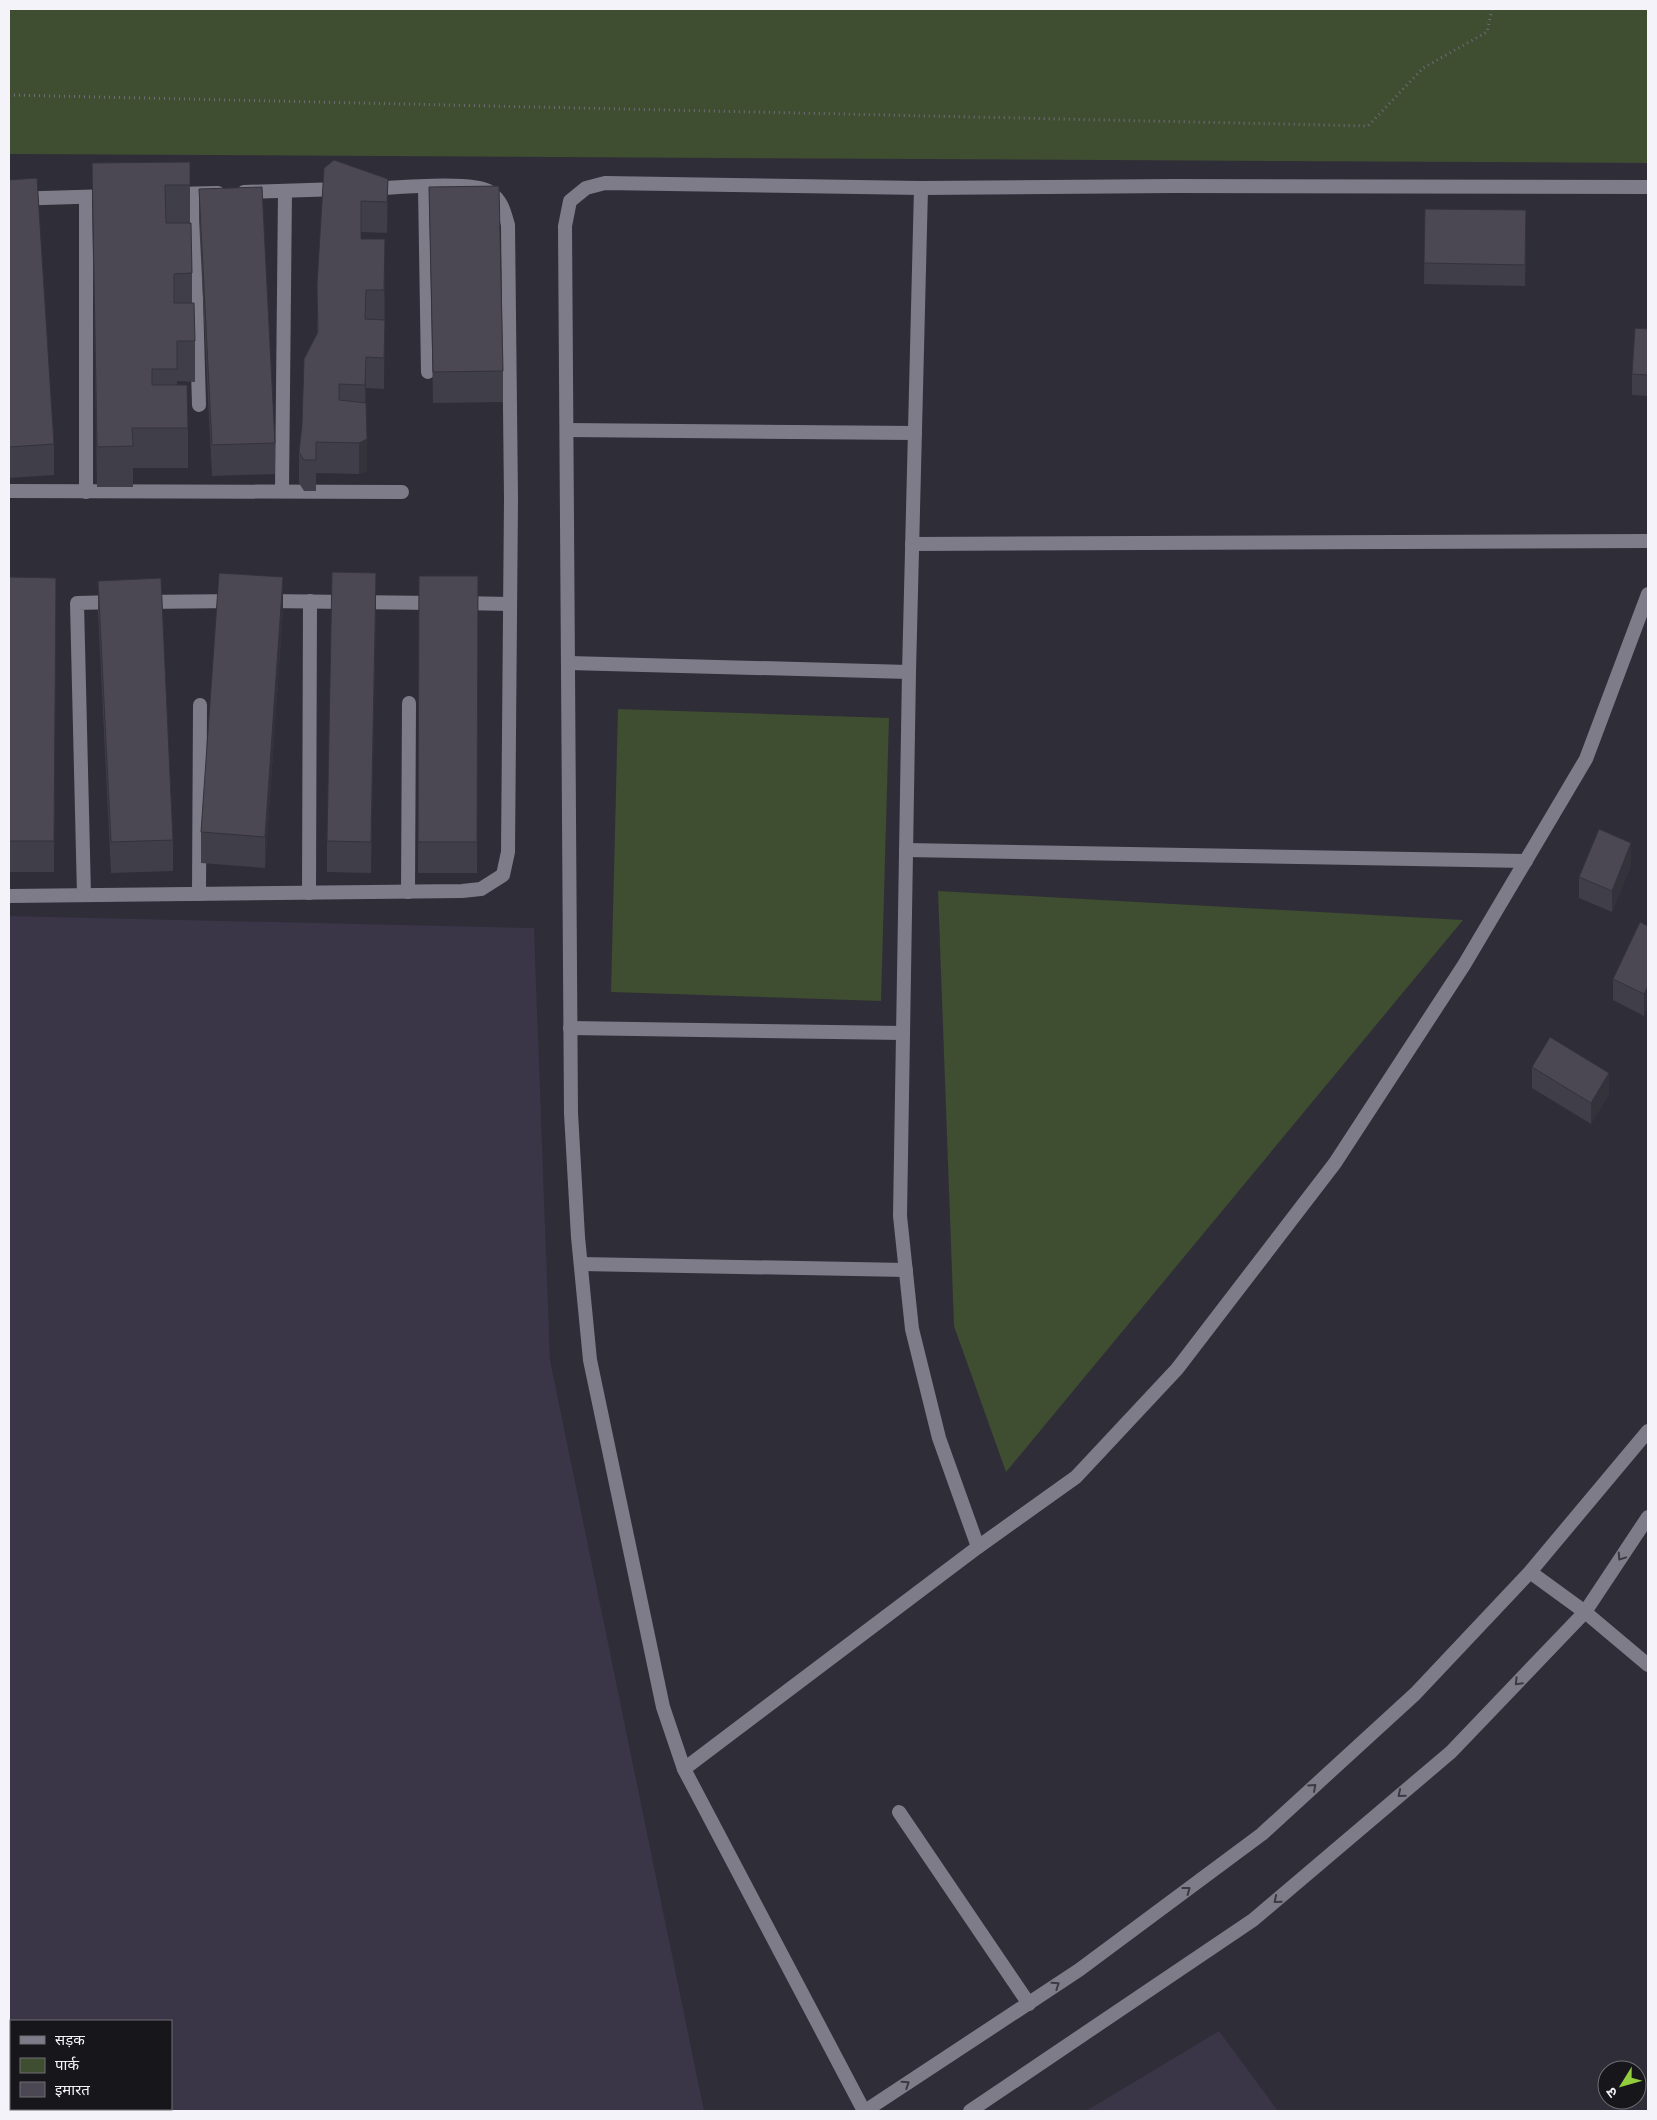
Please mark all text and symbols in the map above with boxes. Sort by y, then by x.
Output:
one-way arrow [1618,1551,1627,1561]
one-way arrow [1515,1676,1524,1685]
one-way arrow [1308,1784,1317,1793]
one-way arrow [1397,1788,1406,1797]
one-way arrow [1181,1887,1190,1895]
one-way arrow [1274,1894,1283,1902]
one-way arrow [1051,1982,1060,1992]
legend [10,2020,172,2110]
text: सड़क [55,2030,85,2048]
text: पार्क [55,2055,79,2073]
north arrow [1597,2060,1647,2110]
text: इमारत [55,2080,90,2098]
one-way arrow [900,2081,909,2091]
text: उ [1601,2084,1620,2102]

